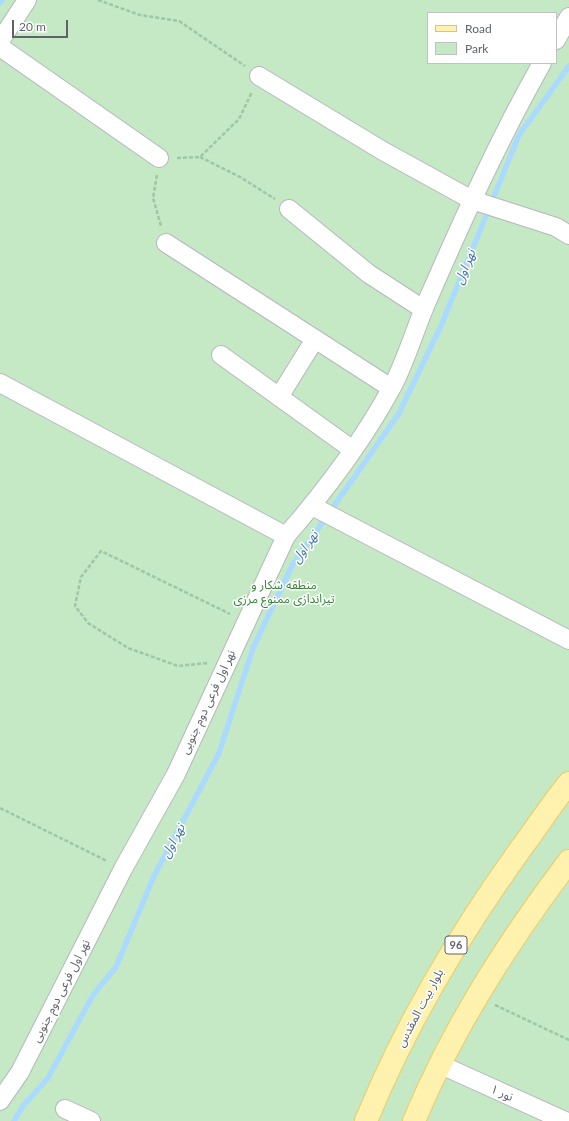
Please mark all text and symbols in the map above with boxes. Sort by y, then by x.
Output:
scale bar [14,12,70,38]
legend [427,12,557,64]
text: 20 m [19,19,46,34]
text: Road [465,21,492,36]
text: Park [465,41,488,56]
water label: نهر اول [451,247,479,287]
water label: نهر اول [288,528,322,566]
park label: منطقه شکار و تیراندازی ممنوع مرزی [233,578,335,606]
street label: نهر اول فرعی دوم جنوبی [178,648,238,756]
water label: نهر اول [158,821,188,861]
road number: 96 [445,936,467,954]
street label: نهر اول فرعی دوم جنوبی [29,937,93,1045]
street label: بلوار بیت المقدس [393,966,447,1050]
street label: نور ۱ [488,1082,516,1104]

